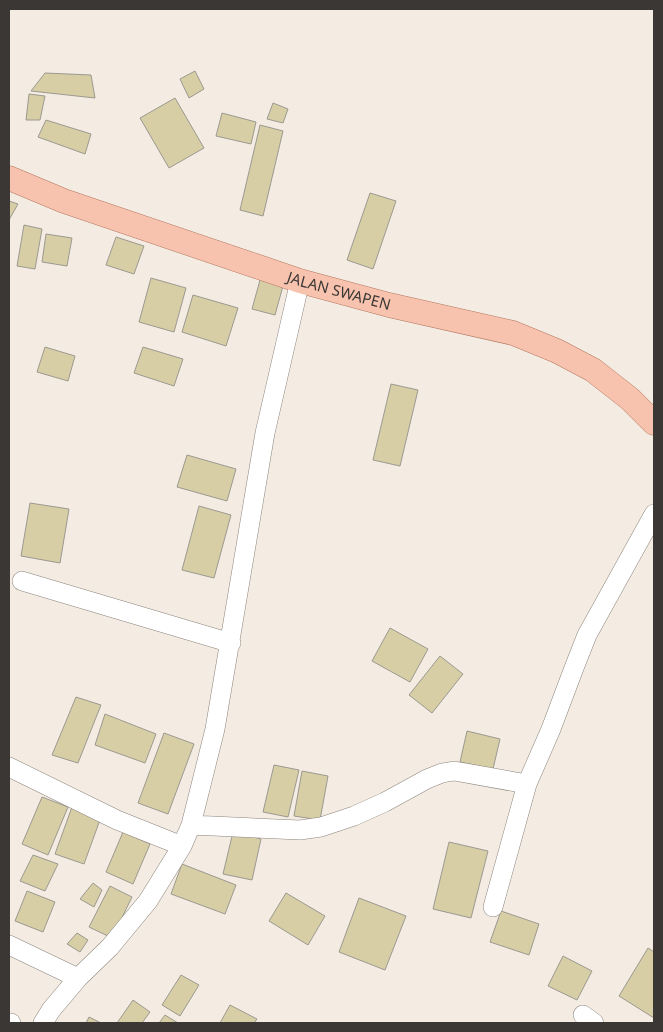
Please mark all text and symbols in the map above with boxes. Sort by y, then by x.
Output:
street label: JALAN SWAPEN [283,266,393,314]

